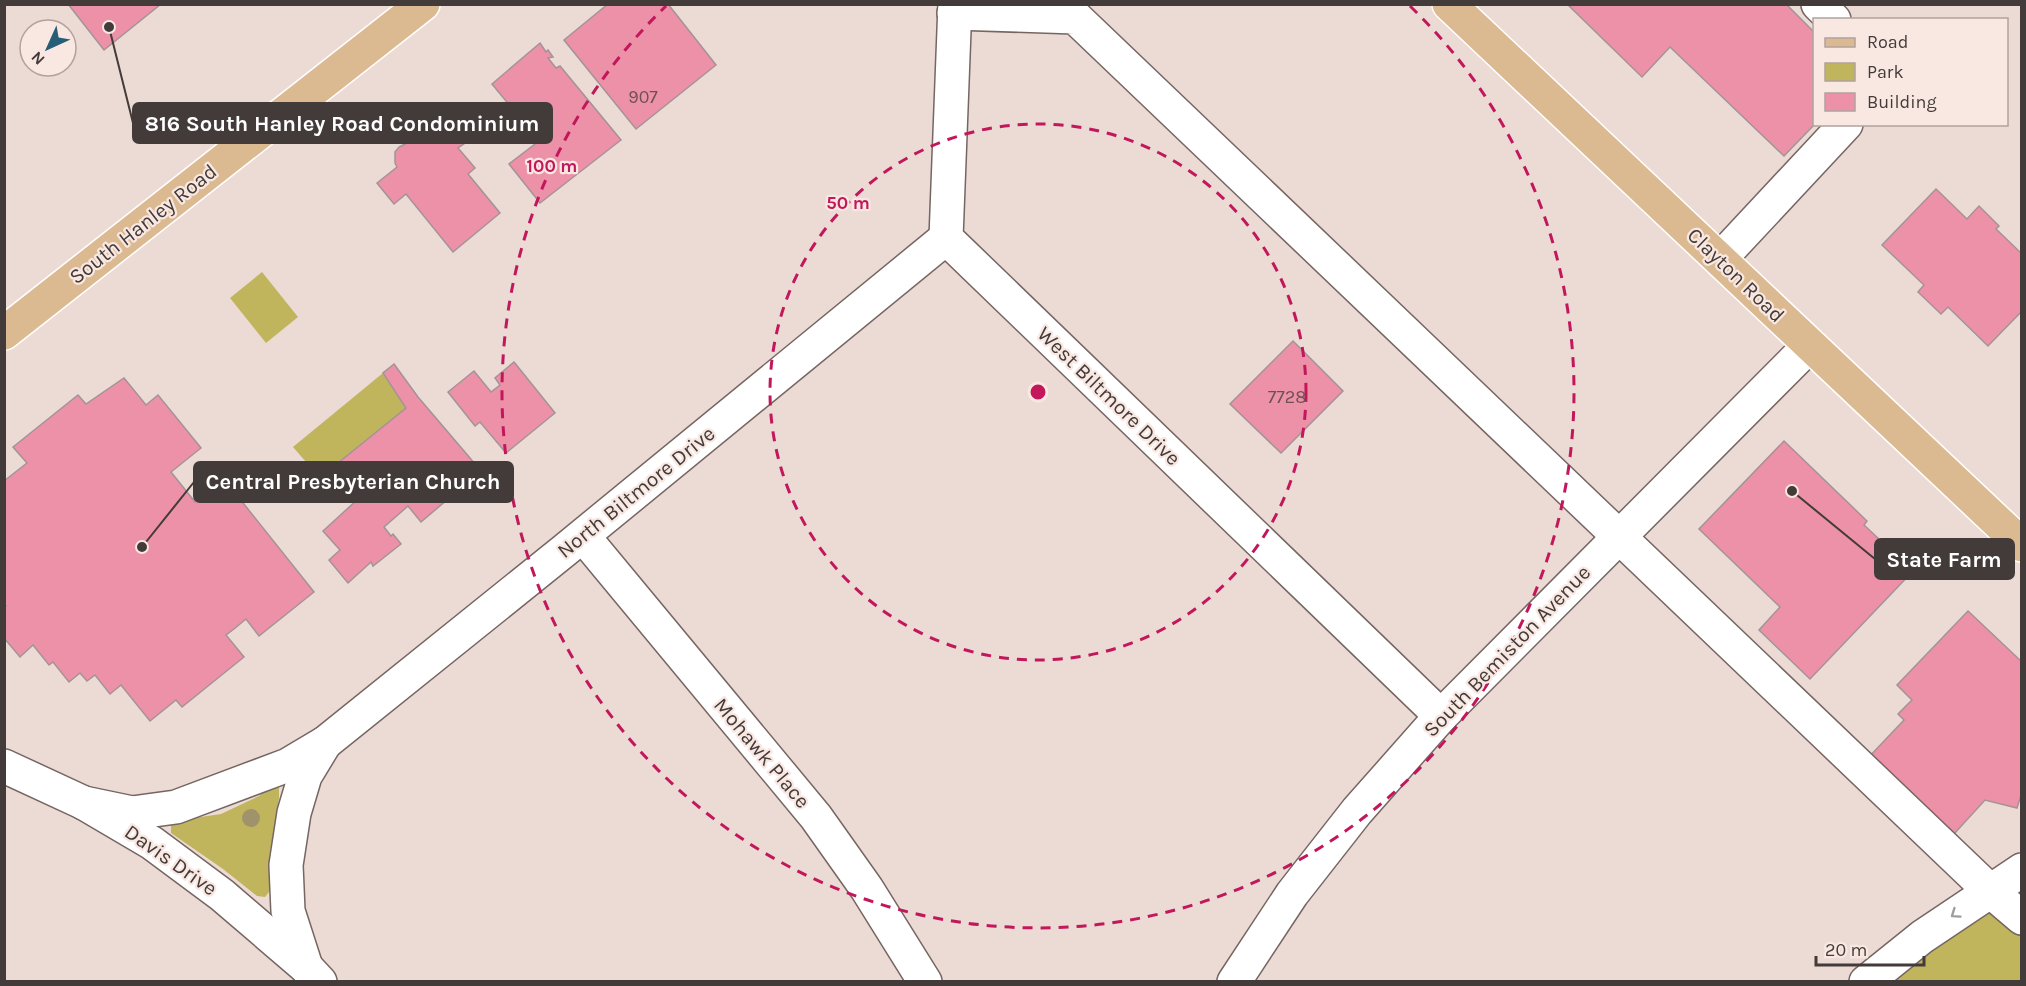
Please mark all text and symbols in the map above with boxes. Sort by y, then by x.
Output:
north arrow [18,18,78,78]
legend [1813,18,2008,126]
text: Road [1867,31,1908,53]
text: N [27,47,49,69]
text: Park [1867,61,1904,83]
house number: 907 [628,86,658,108]
text: Building [1867,91,1937,113]
callout: 816 South Hanley Road Condominium [133,103,552,143]
text: 816 South Hanley Road Condominium [145,111,539,137]
text: 100 m [527,155,577,177]
street label: South Hanley Road [65,159,221,289]
text: 50 m [826,192,870,214]
street label: Clayton Road [1683,223,1789,327]
street label: West Biltmore Drive [1033,322,1185,470]
centre of rings [1028,382,1048,402]
house number: 7728 [1268,386,1306,408]
street label: North Biltmore Drive [552,421,720,563]
callout: Central Presbyterian Church [194,462,513,502]
text: Central Presbyterian Church [206,469,500,495]
callout: State Farm [1875,539,2014,579]
text: State Farm [1886,547,2002,573]
street label: South Bemiston Avenue [1419,560,1595,742]
street label: Mohawk Place [709,693,815,813]
street label: Davis Drive [120,819,222,901]
one-way arrow [1951,907,1962,918]
scale bar [1816,929,1924,967]
text: 20 m [1825,939,1867,961]

